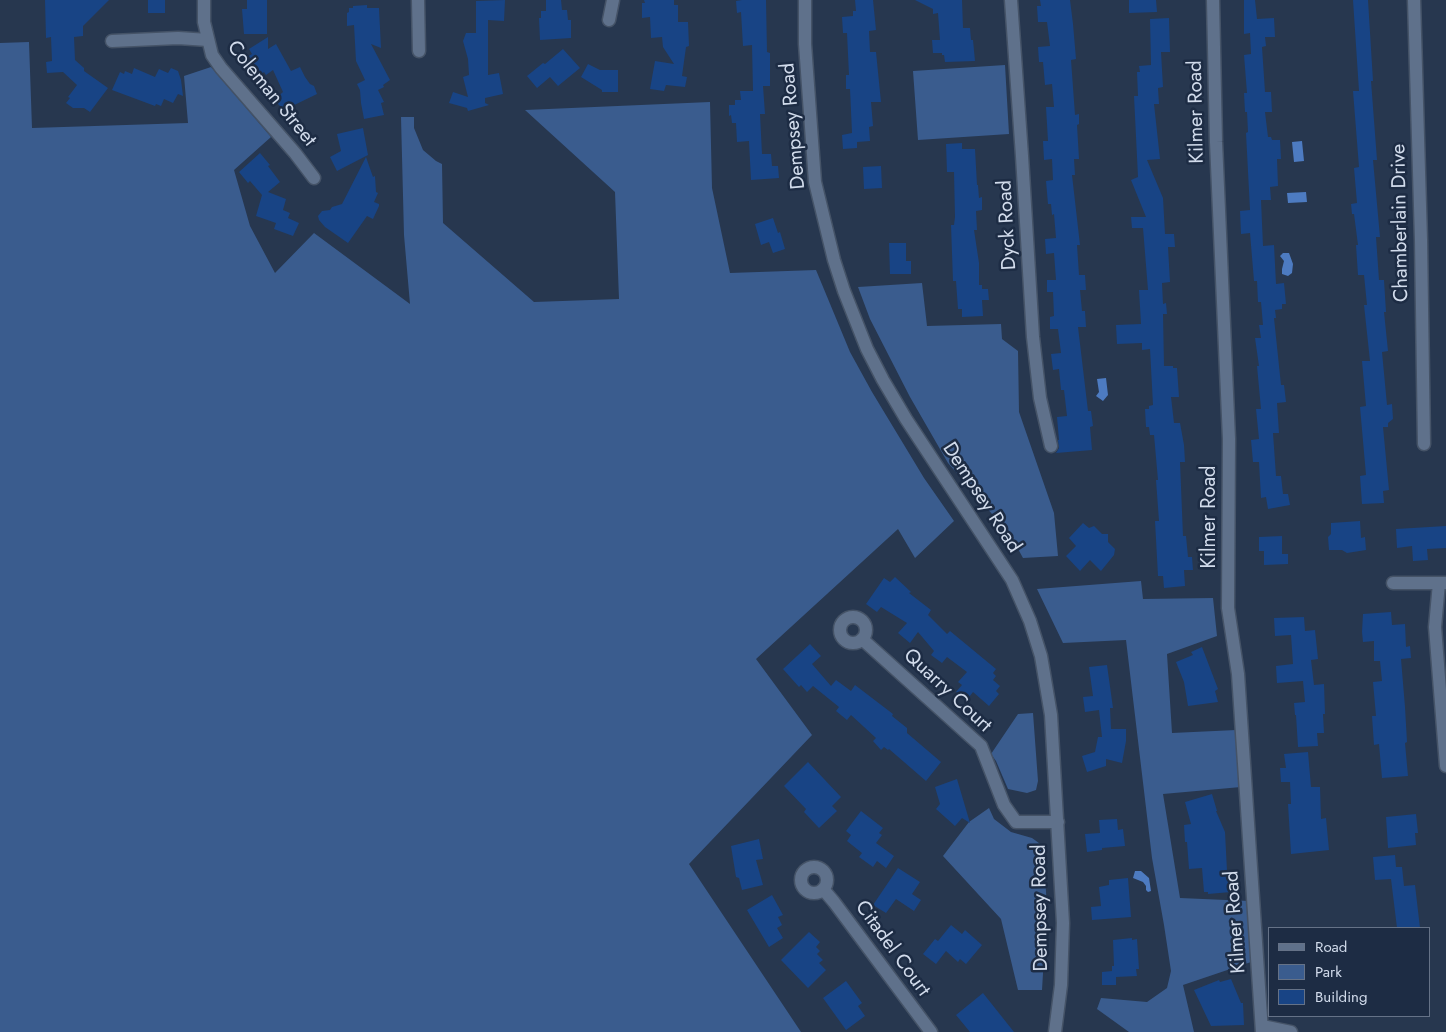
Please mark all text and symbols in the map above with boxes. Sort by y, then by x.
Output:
street label: Coleman Street [221,36,321,152]
street label: Kilmer Road [1184,60,1210,164]
street label: Dempsey Road [777,62,811,190]
street label: Chamberlain Drive [1388,144,1414,302]
street label: Dyck Road [994,179,1022,271]
street label: Dempsey Road [936,438,1026,558]
street label: Kilmer Road [1198,466,1222,568]
street label: Quarry Court [898,644,996,738]
street label: Dempsey Road [1028,844,1054,972]
street label: Kilmer Road [1220,870,1252,974]
street label: Citadel Court [849,896,935,1002]
legend [1268,927,1431,1017]
text: Road [1315,936,1347,958]
text: Park [1315,961,1342,983]
text: Building [1315,986,1367,1008]

